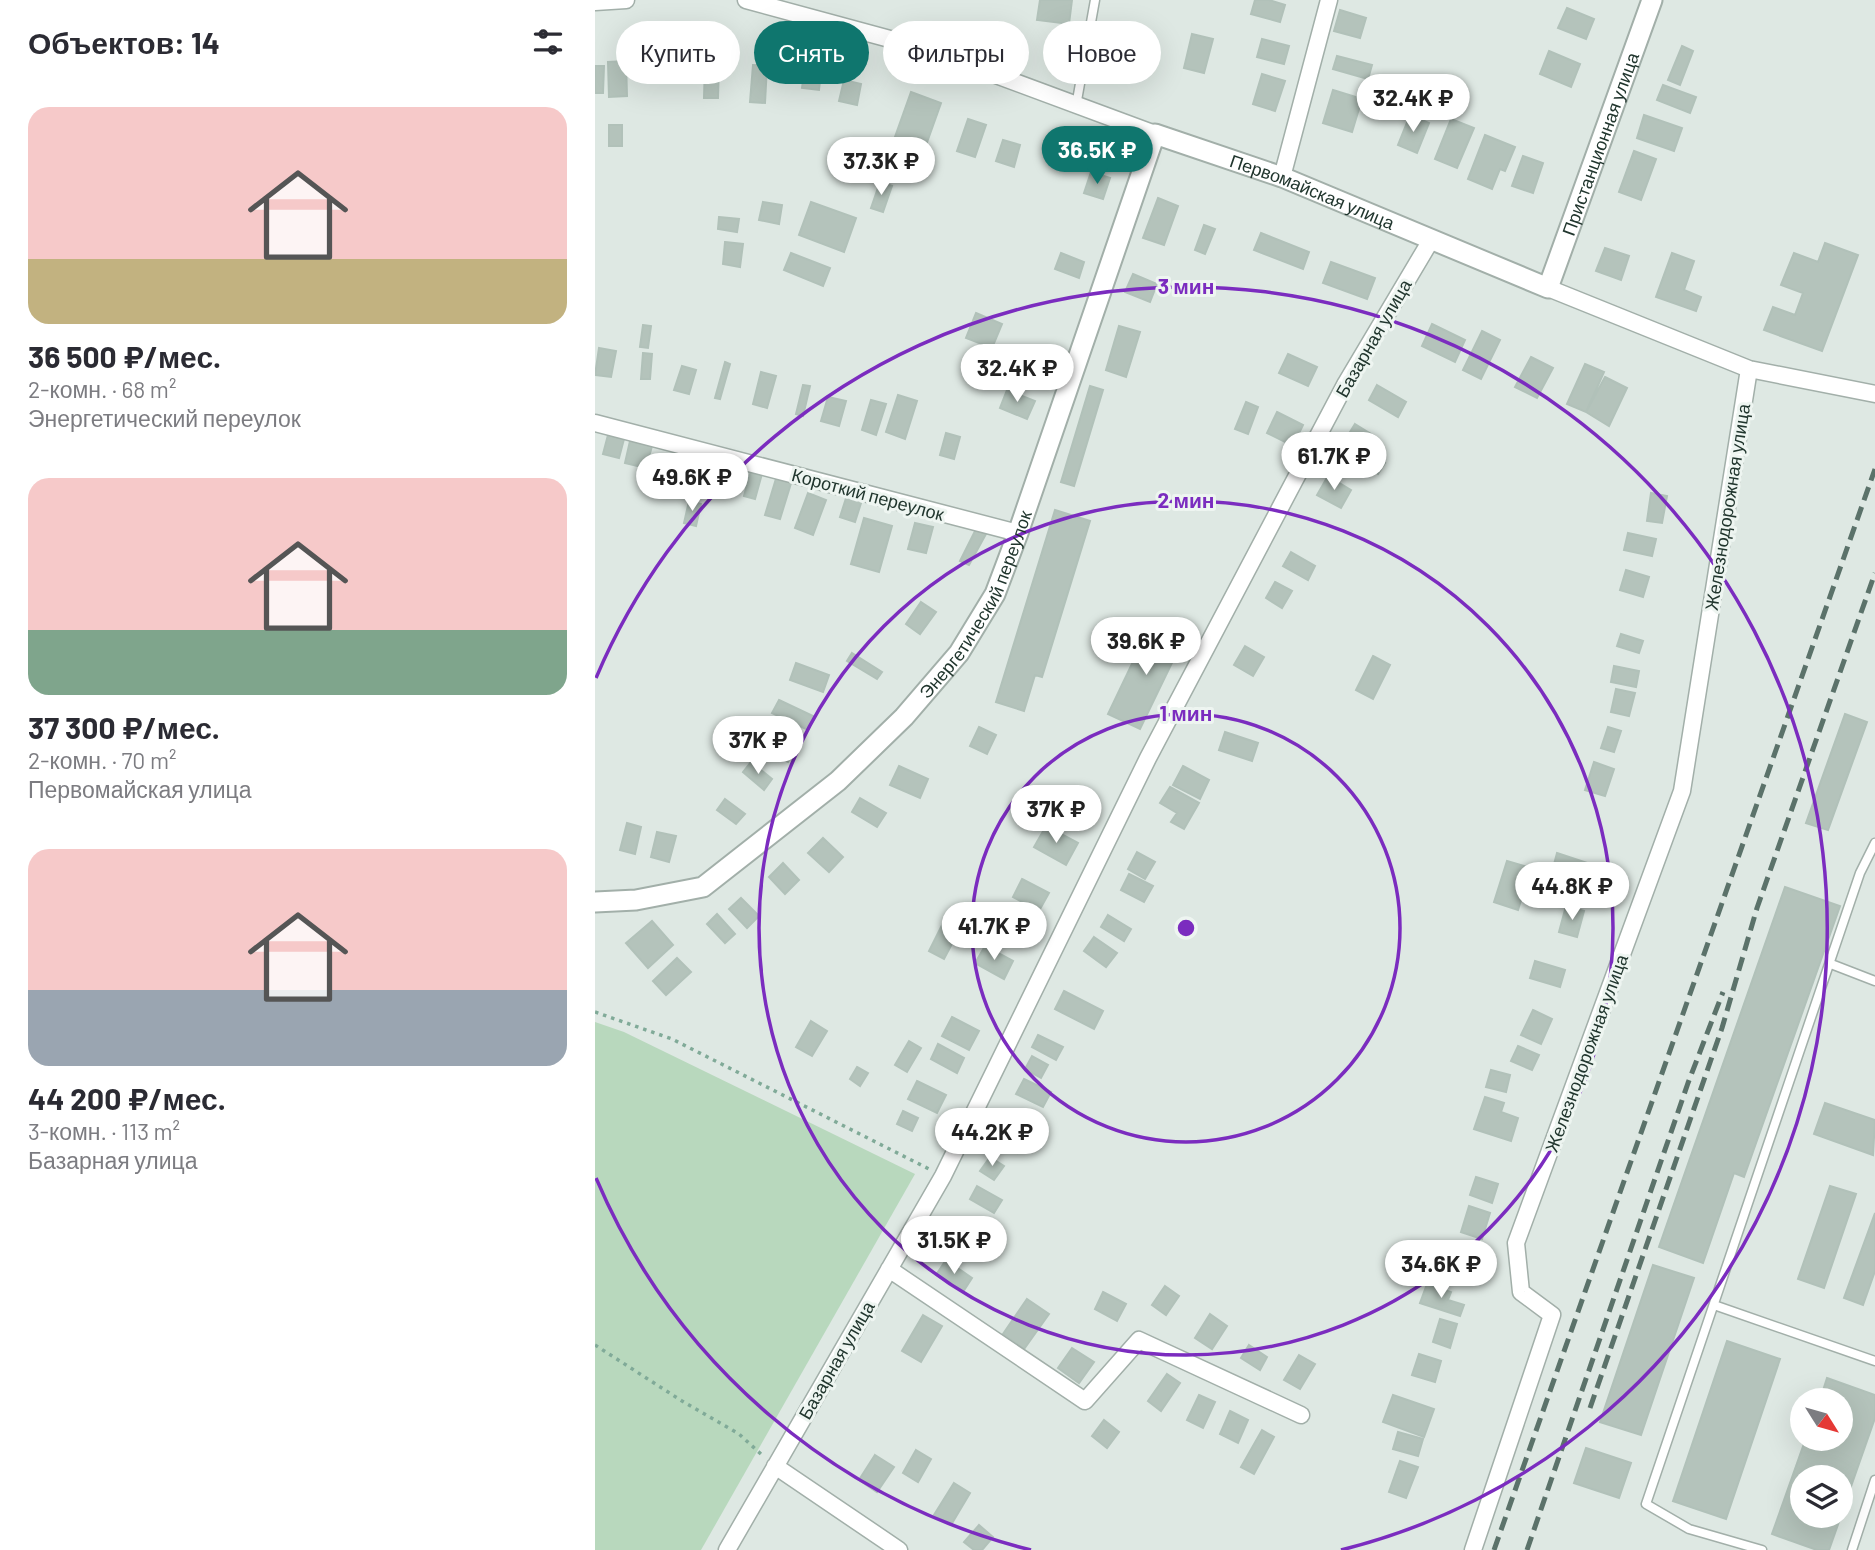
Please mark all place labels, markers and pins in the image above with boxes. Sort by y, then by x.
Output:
pin: 32.4K ₽ [1348,74,1478,134]
pin: 36.5K ₽ [1032,127,1162,186]
pin: 37.3K ₽ [816,138,946,197]
pin: 32.4K ₽ [952,344,1082,404]
pin: 61.7K ₽ [1269,433,1399,492]
pin: 49.6K ₽ [627,454,757,513]
pin: 39.6K ₽ [1081,618,1211,677]
pin: 37K ₽ [709,716,807,776]
pin: 37K ₽ [1007,786,1105,845]
pin: 44.8K ₽ [1507,862,1637,922]
pin: 41.7K ₽ [929,902,1059,962]
centre of rings [1174,916,1198,940]
pin: 44.2K ₽ [927,1108,1057,1168]
pin: 31.5K ₽ [889,1216,1019,1276]
pin: 34.6K ₽ [1376,1240,1506,1300]

